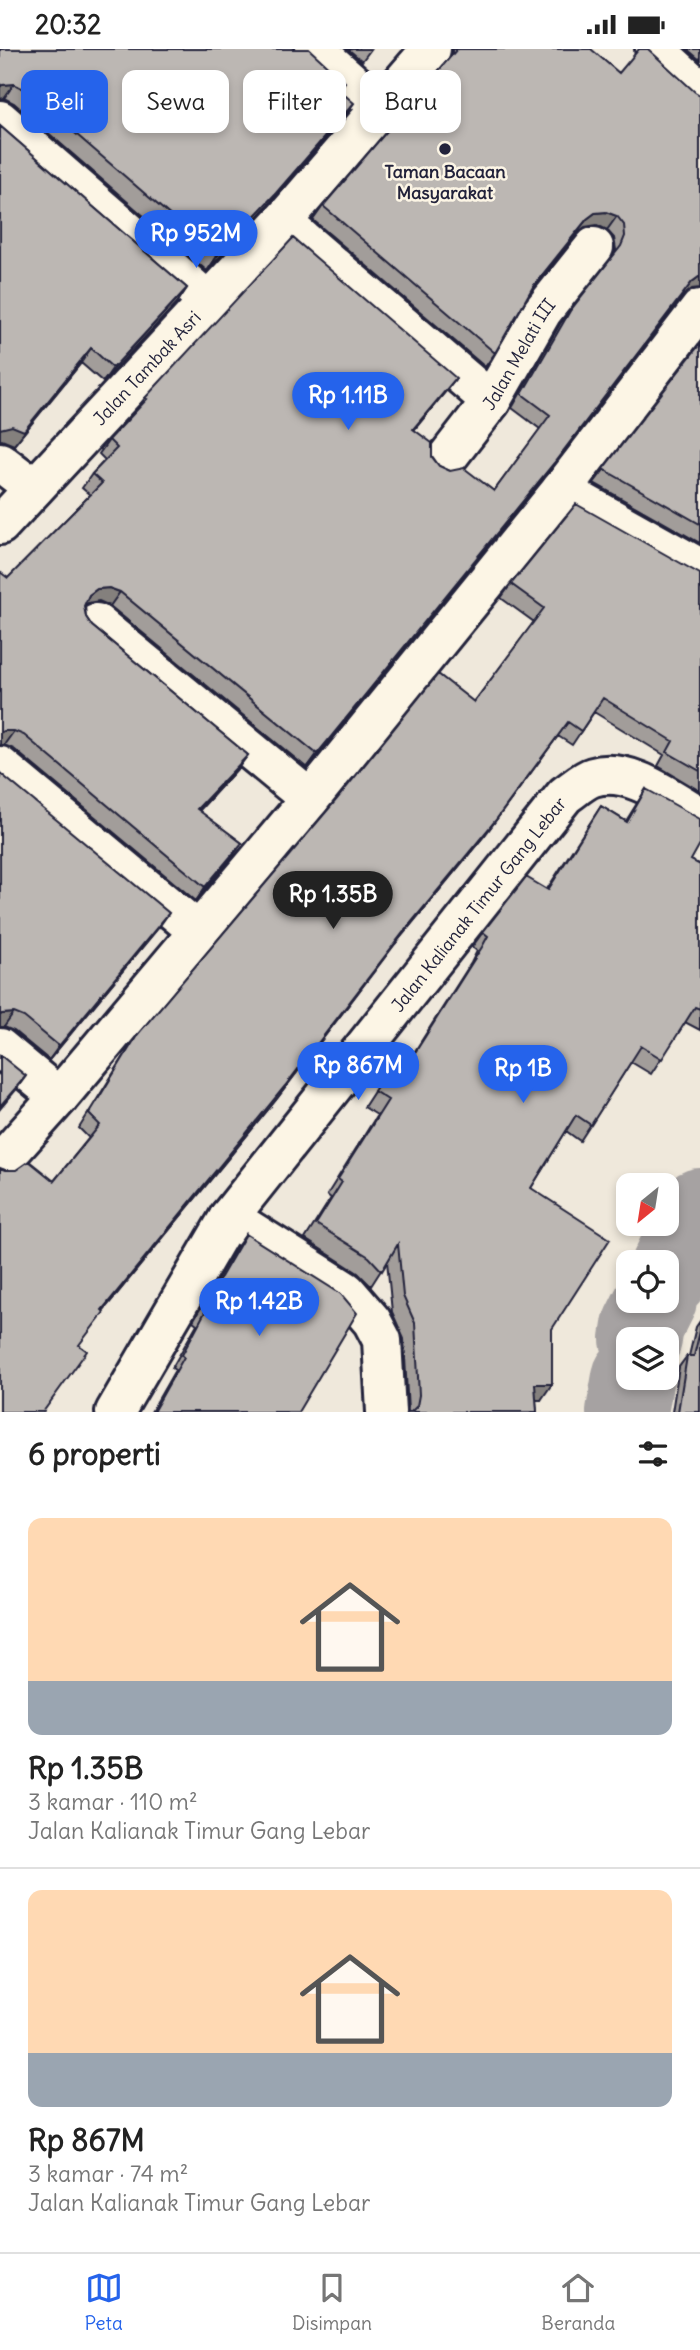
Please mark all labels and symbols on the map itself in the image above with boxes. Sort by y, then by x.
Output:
marker: Taman Bacaan Masyarakat [437,141,453,157]
place label: Taman Bacaan Masyarakat [384,160,506,204]
pin: Rp 952M [131,211,261,270]
street label: Jalan Melati III [477,293,560,414]
street label: Jalan Tambak Asri [88,306,205,429]
pin: Rp 1.11B [276,373,420,432]
street label: Jalan Kalianak Timur Gang Lebar [386,791,571,1016]
pin: Rp 1.35B [261,871,405,931]
pin: Rp 867M [293,1042,423,1102]
pin: Rp 1B [474,1045,572,1105]
north arrow [616,1173,679,1235]
pin: Rp 1.42B [187,1279,331,1338]

